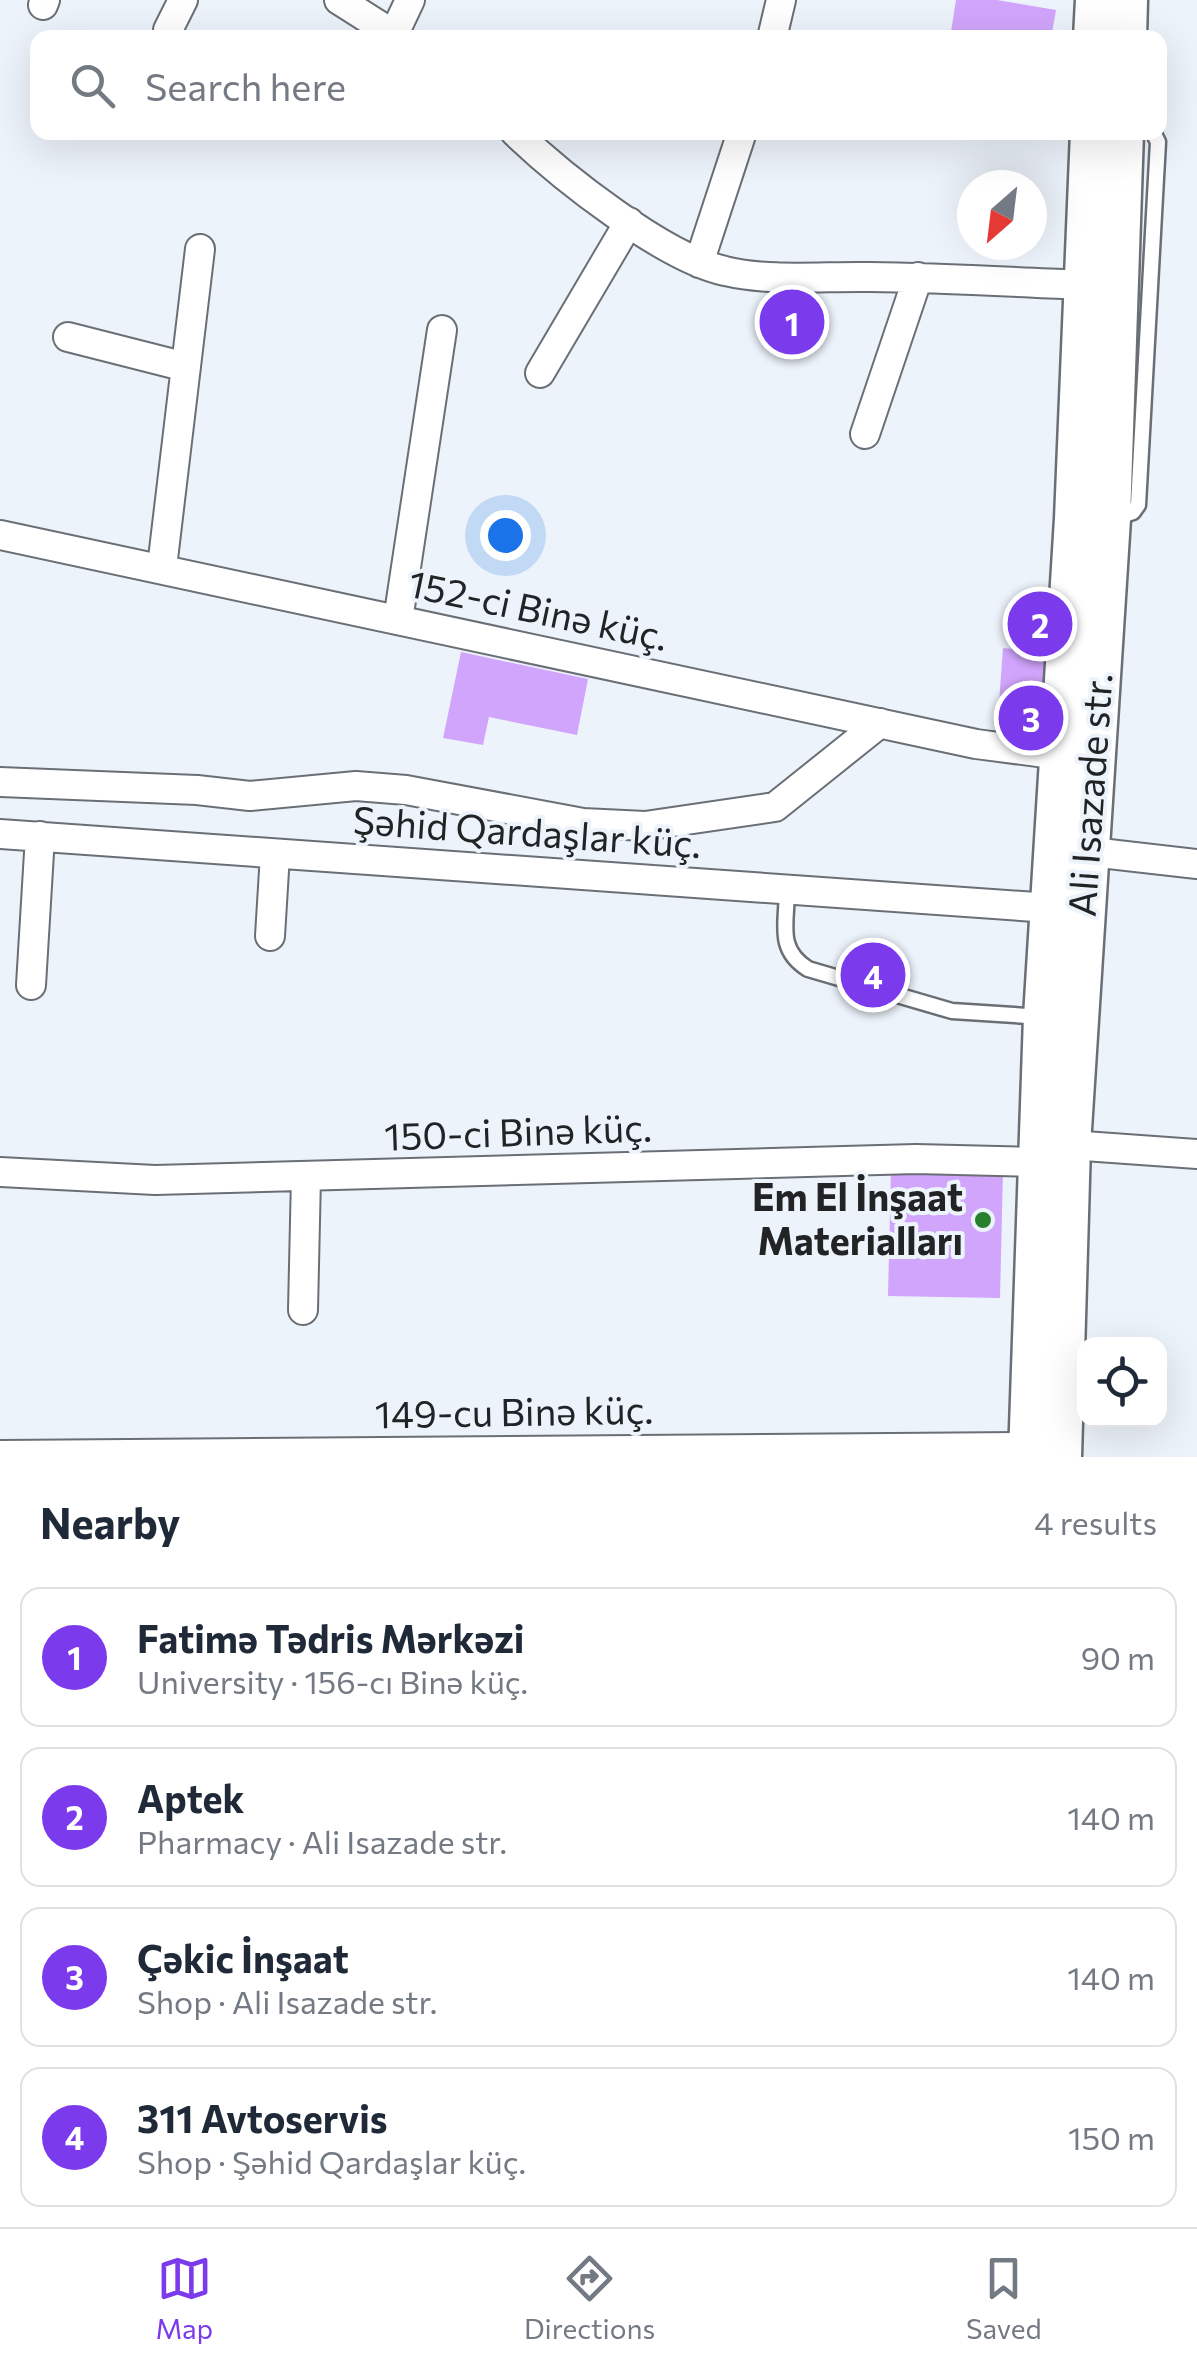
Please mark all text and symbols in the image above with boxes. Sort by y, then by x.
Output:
search box [30,30,1167,140]
icon: search [65,58,120,113]
text: Search here [145,62,346,109]
north arrow [957,170,1047,260]
pin: 1 [760,284,824,360]
your location [480,510,531,561]
street label: 152-ci Binə küç. [405,558,673,659]
pin: 2 [1008,586,1072,662]
street label: Ali Isazade str. [1057,672,1120,918]
pin: 3 [998,680,1064,756]
street label: Şəhid Qardaşlar küç. [351,795,703,866]
pin: 4 [840,938,906,1012]
street label: 150-ci Binə küç. [383,1102,653,1159]
place label: Em El İnşaat Materialları [752,1172,963,1263]
marker: Em El İnşaat Materialları [972,1209,994,1231]
map controls [1077,1337,1167,1427]
button: locate [1077,1337,1167,1427]
street label: 149-cu Binə küç. [374,1385,654,1436]
text: Nearby [40,1496,180,1548]
text: 4 results [1034,1502,1157,1542]
text: Fatimə Tədris Mərkəzi [137,1614,524,1661]
text: 1 [67,1637,82,1677]
text: 90 m [1081,1637,1155,1677]
text: University · 156-cı Binə küç. [137,1661,528,1701]
text: Aptek [137,1774,244,1821]
text: 2 [65,1797,84,1837]
text: 140 m [1067,1797,1155,1837]
text: Pharmacy · Ali Isazade str. [137,1821,507,1861]
text: Çəkic İnşaat [137,1934,349,1981]
text: 3 [65,1957,84,1997]
text: 140 m [1067,1957,1155,1997]
text: Shop · Ali Isazade str. [137,1981,437,2021]
text: 311 Avtoservis [137,2094,387,2141]
text: 4 [65,2117,84,2157]
text: 150 m [1068,2117,1155,2157]
text: Shop · Şəhid Qardaşlar küç. [137,2141,526,2181]
tab: Map [155,2251,213,2345]
tab: Directions [524,2251,655,2345]
tab: Saved [966,2251,1042,2345]

